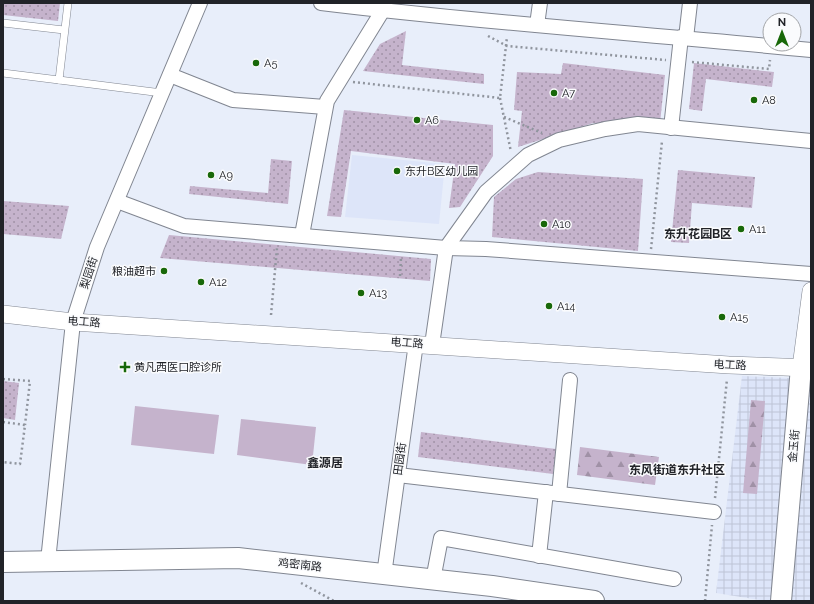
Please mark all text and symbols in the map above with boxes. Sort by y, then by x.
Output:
north arrow [762,12,802,52]
text: N [778,16,786,29]
place label: A5 [264,57,277,70]
marker: A5 [251,58,261,68]
place label: A7 [562,87,575,100]
marker: A7 [549,88,559,98]
place label: A8 [762,94,776,107]
marker: A8 [749,95,759,105]
place label: A6 [425,114,439,127]
marker: A6 [412,115,422,125]
place label: 东升B区幼儿园 [405,165,478,178]
marker: 东升B区幼儿园 [392,166,402,176]
place label: A9 [219,169,233,182]
marker: A9 [206,170,216,180]
place label: A10 [552,218,571,231]
marker: A10 [539,219,549,229]
place label: A11 [749,223,766,236]
marker: A11 [736,224,746,234]
district label: 东升花园B区 [664,227,732,241]
street label: 梨园街 [78,255,100,291]
place label: 粮油超市 [112,265,156,278]
marker: 粮油超市 [159,266,169,276]
place label: A12 [209,276,227,289]
marker: A12 [196,277,206,287]
place label: A13 [369,287,387,300]
marker: A13 [356,288,366,298]
place label: A14 [557,300,575,313]
marker: A14 [544,301,554,311]
place label: A15 [730,311,748,324]
marker: A15 [717,312,727,322]
street label: 电工路 [67,314,101,330]
street label: 电工路 [390,335,424,351]
street label: 电工路 [713,358,747,372]
marker: 黄凡西医口腔诊所 [119,361,131,373]
place label: 黄凡西医口腔诊所 [134,361,222,374]
street label: 金玉街 [786,429,802,463]
street label: 田园街 [391,442,409,476]
district label: 鑫源居 [307,456,343,470]
district label: 东风街道东升社区 [629,463,725,477]
street label: 鸡密南路 [277,556,323,574]

